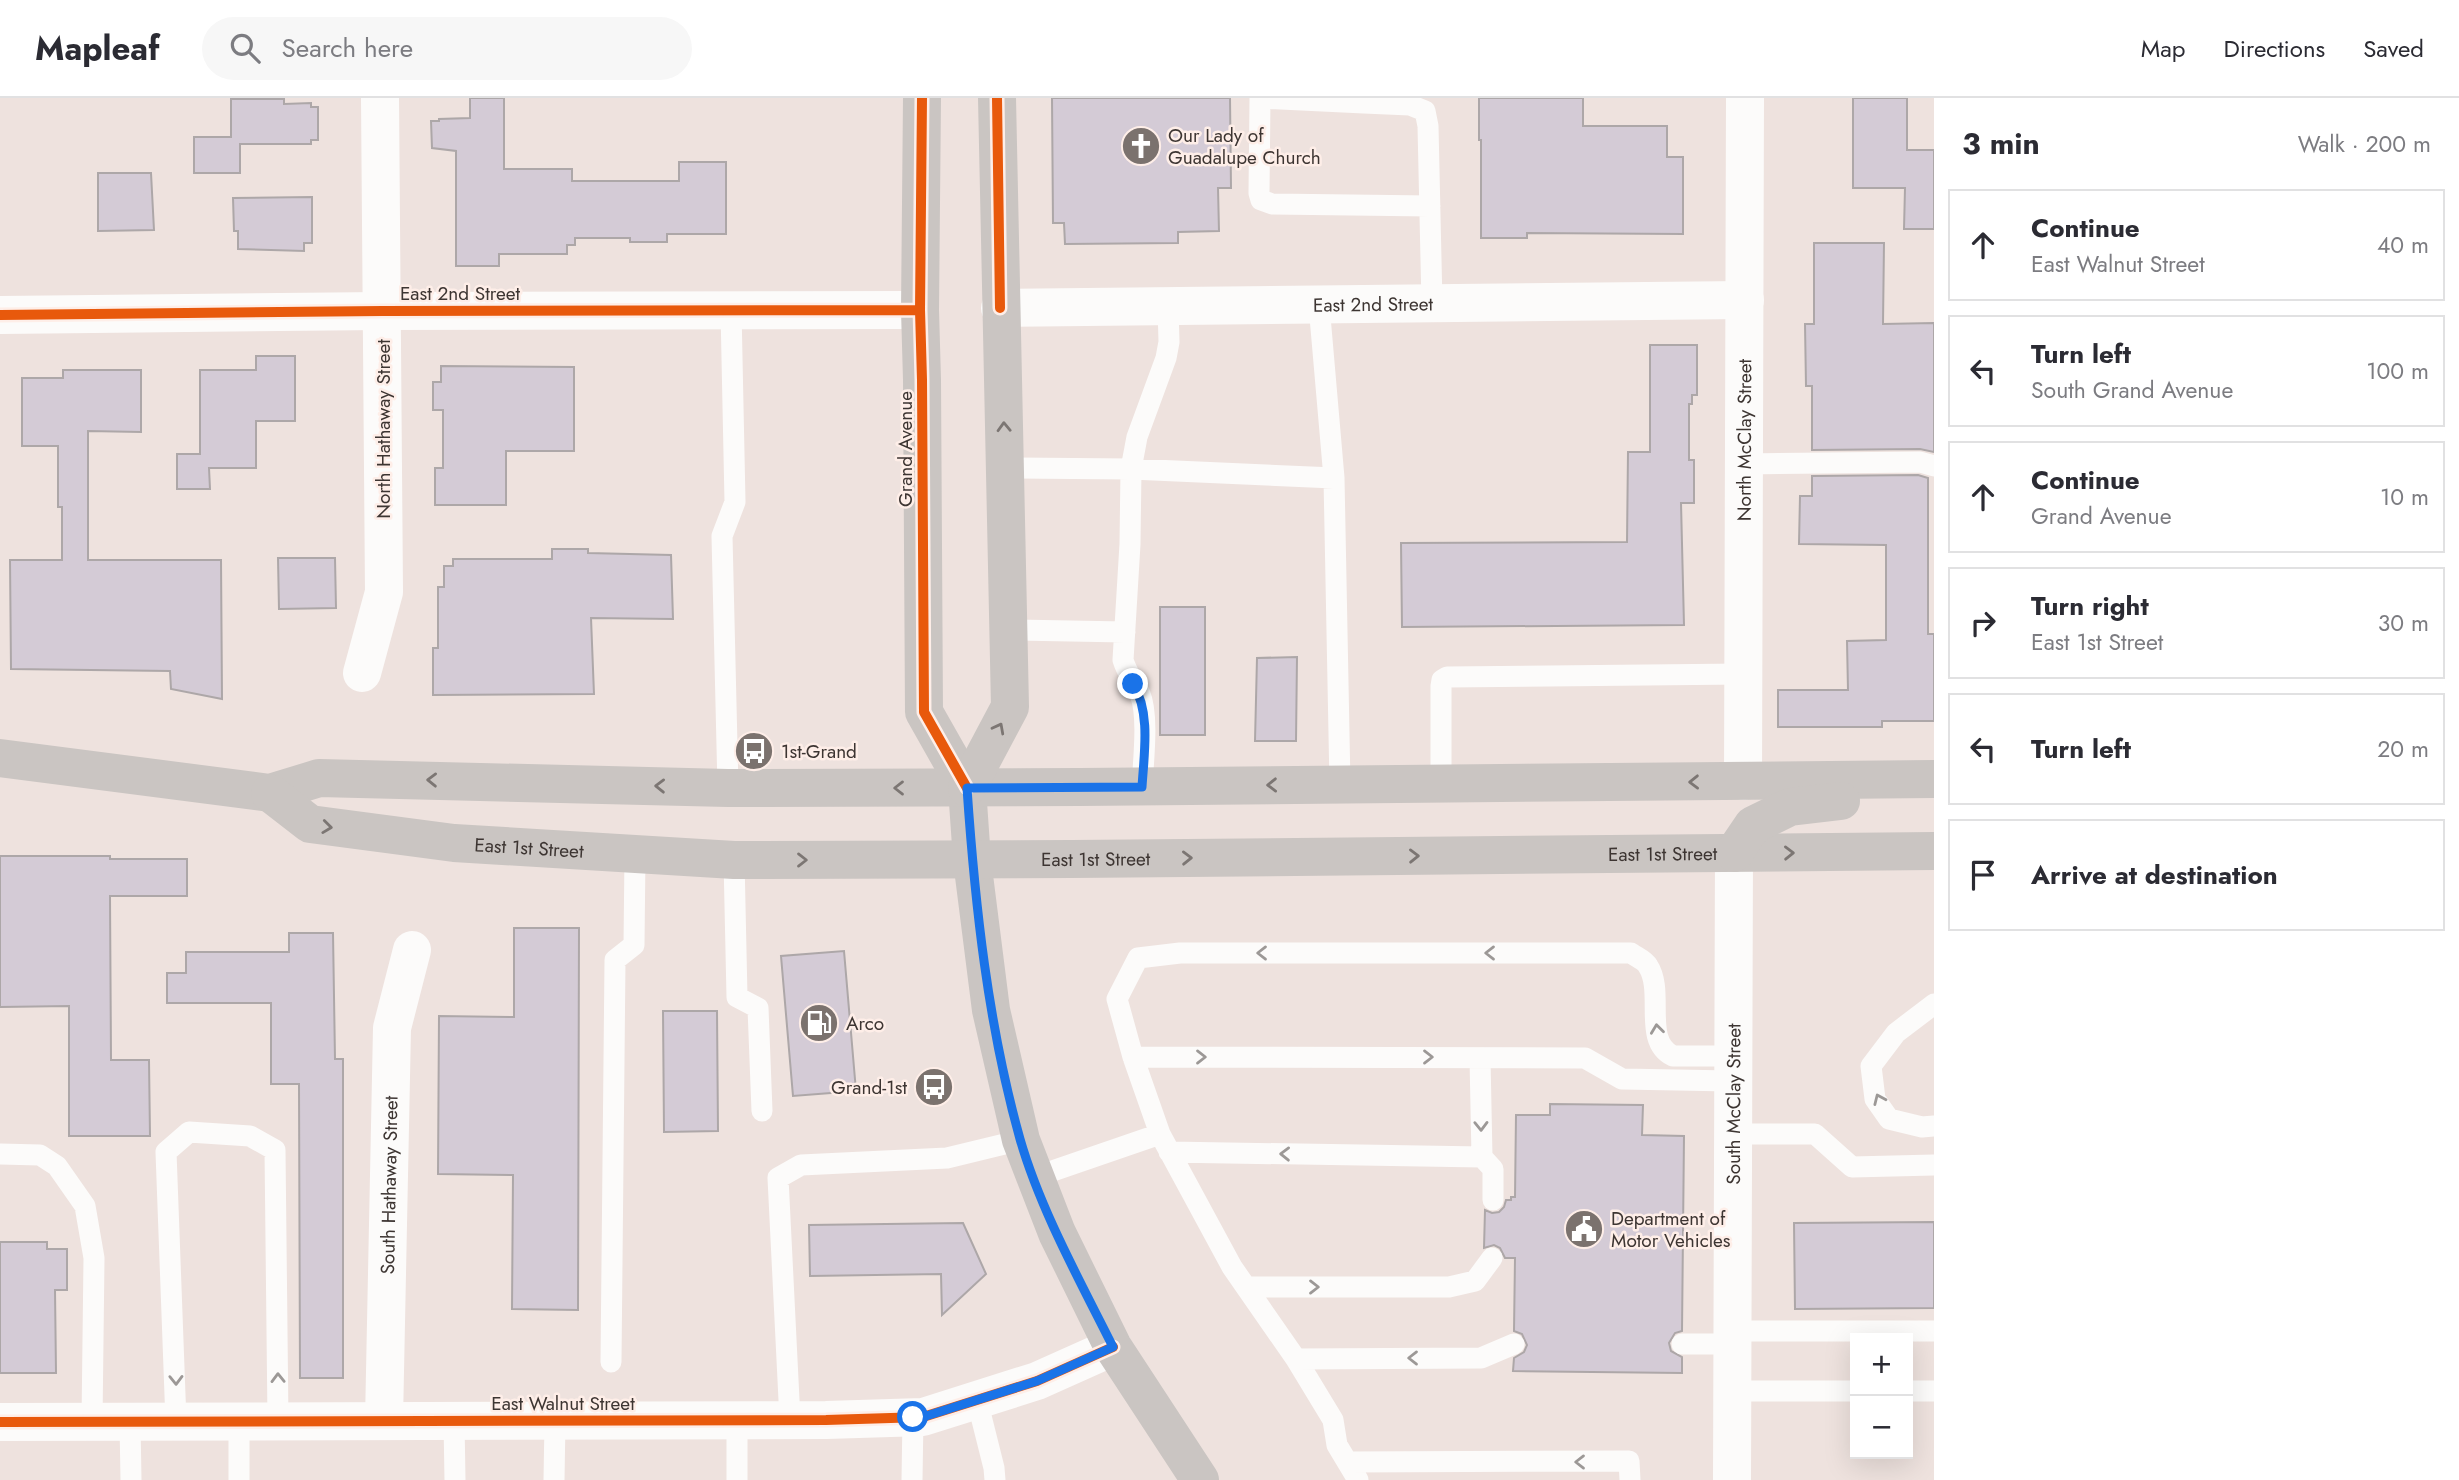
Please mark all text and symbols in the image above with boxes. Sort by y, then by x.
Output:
search box [202,17,692,80]
text: Mapleaf [35,25,160,72]
icon: search [226,29,264,67]
text: Search here [282,29,413,67]
text: Map [2141,31,2186,66]
text: Directions [2224,31,2325,66]
text: Saved [2363,31,2424,66]
place label: Our Lady of Guadalupe Church [1168,122,1321,171]
text: 3 min [1962,122,2040,165]
church icon: Our Lady of Guadalupe Church [1120,125,1162,167]
text: Walk · 200 m [2298,127,2431,161]
text: Continue [2031,209,2140,247]
icon: ahead [1964,226,2002,264]
text: 40 m [2377,228,2429,262]
text: East Walnut Street [2031,247,2205,281]
street label: East 2nd Street [400,280,521,307]
street label: East 2nd Street [1313,290,1434,319]
text: Turn left [2031,335,2131,373]
street label: North Hathaway Street [370,339,397,519]
icon: left [1964,352,2002,390]
text: 100 m [2366,354,2429,388]
street label: North McClay Street [1731,358,1758,521]
text: South Grand Avenue [2031,373,2233,407]
street label: Grand Avenue [892,391,919,507]
one-way arrow [996,421,1011,432]
text: Continue [2031,461,2140,499]
icon: ahead [1964,478,2002,516]
text: 10 m [2380,480,2429,514]
text: Grand Avenue [2031,499,2172,533]
text: Turn right [2031,587,2149,625]
icon: right [1964,604,2002,642]
text: 30 m [2378,606,2429,640]
text: East 1st Street [2031,625,2163,659]
route end [1117,668,1148,699]
one-way arrow [991,723,1005,735]
bus stop icon: 1st-Grand [733,730,775,772]
icon: left [1964,730,2002,768]
text: Turn left [2031,730,2131,768]
text: 20 m [2377,732,2429,766]
place label: 1st-Grand [781,738,857,765]
one-way arrow [427,773,438,788]
one-way arrow [1689,774,1700,789]
one-way arrow [1266,777,1277,793]
one-way arrow [654,779,665,794]
one-way arrow [893,780,903,796]
one-way arrow [321,819,333,834]
street label: East 1st Street [474,831,585,865]
street label: East 1st Street [1608,840,1718,868]
street label: East 1st Street [1041,845,1151,873]
one-way arrow [1784,845,1795,861]
one-way arrow [1410,848,1420,864]
one-way arrow [1182,850,1193,866]
one-way arrow [797,852,808,868]
icon: arrive [1964,856,2002,894]
text: Arrive at destination [2031,856,2278,894]
one-way arrow [1257,945,1267,961]
one-way arrow [1484,945,1495,961]
fuel station icon: Arco [798,1002,840,1044]
place label: Arco [846,1010,884,1037]
one-way arrow [1650,1023,1665,1035]
street label: South McClay Street [1720,1023,1747,1185]
one-way arrow [1196,1049,1207,1065]
one-way arrow [1424,1049,1434,1065]
bus stop icon: Grand-1st [913,1066,955,1108]
place label: Grand-1st [831,1074,907,1101]
one-way arrow [1873,1094,1887,1107]
street label: South Hathaway Street [374,1095,405,1275]
one-way arrow [1473,1121,1489,1132]
one-way arrow [1280,1146,1290,1162]
place label: Department of Motor Vehicles [1611,1205,1731,1254]
public building icon: Department of Motor Vehicles [1563,1208,1605,1250]
one-way arrow [1310,1279,1320,1295]
map controls [1850,1333,1913,1459]
button: + [1850,1333,1913,1396]
one-way arrow [1407,1350,1418,1366]
one-way arrow [270,1372,286,1383]
one-way arrow [168,1376,184,1386]
street label: East Walnut Street [491,1390,635,1417]
button: − [1850,1396,1913,1459]
route start [897,1401,928,1432]
one-way arrow [1574,1454,1585,1469]

